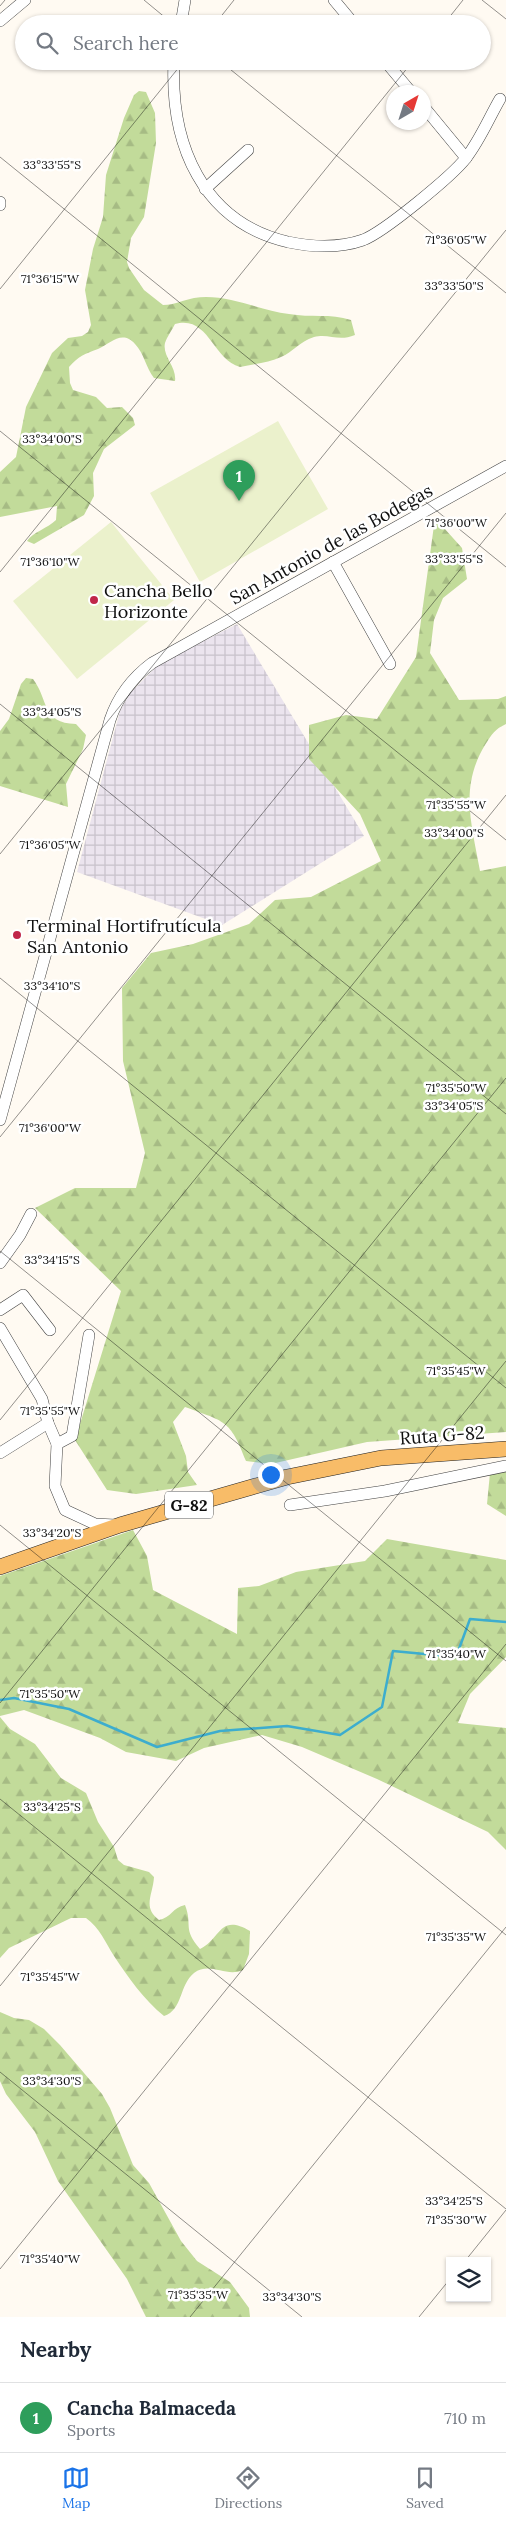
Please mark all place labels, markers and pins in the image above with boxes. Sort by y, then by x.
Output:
pin: 1 [223,460,255,501]
place label: Cancha Bello Horizonte [104,579,212,623]
marker: Cancha Bello Horizonte [88,594,100,606]
place label: Terminal Hortifrutícula San Antonio [27,914,221,958]
marker: Terminal Hortifrutícula San Antonio [11,929,23,941]

